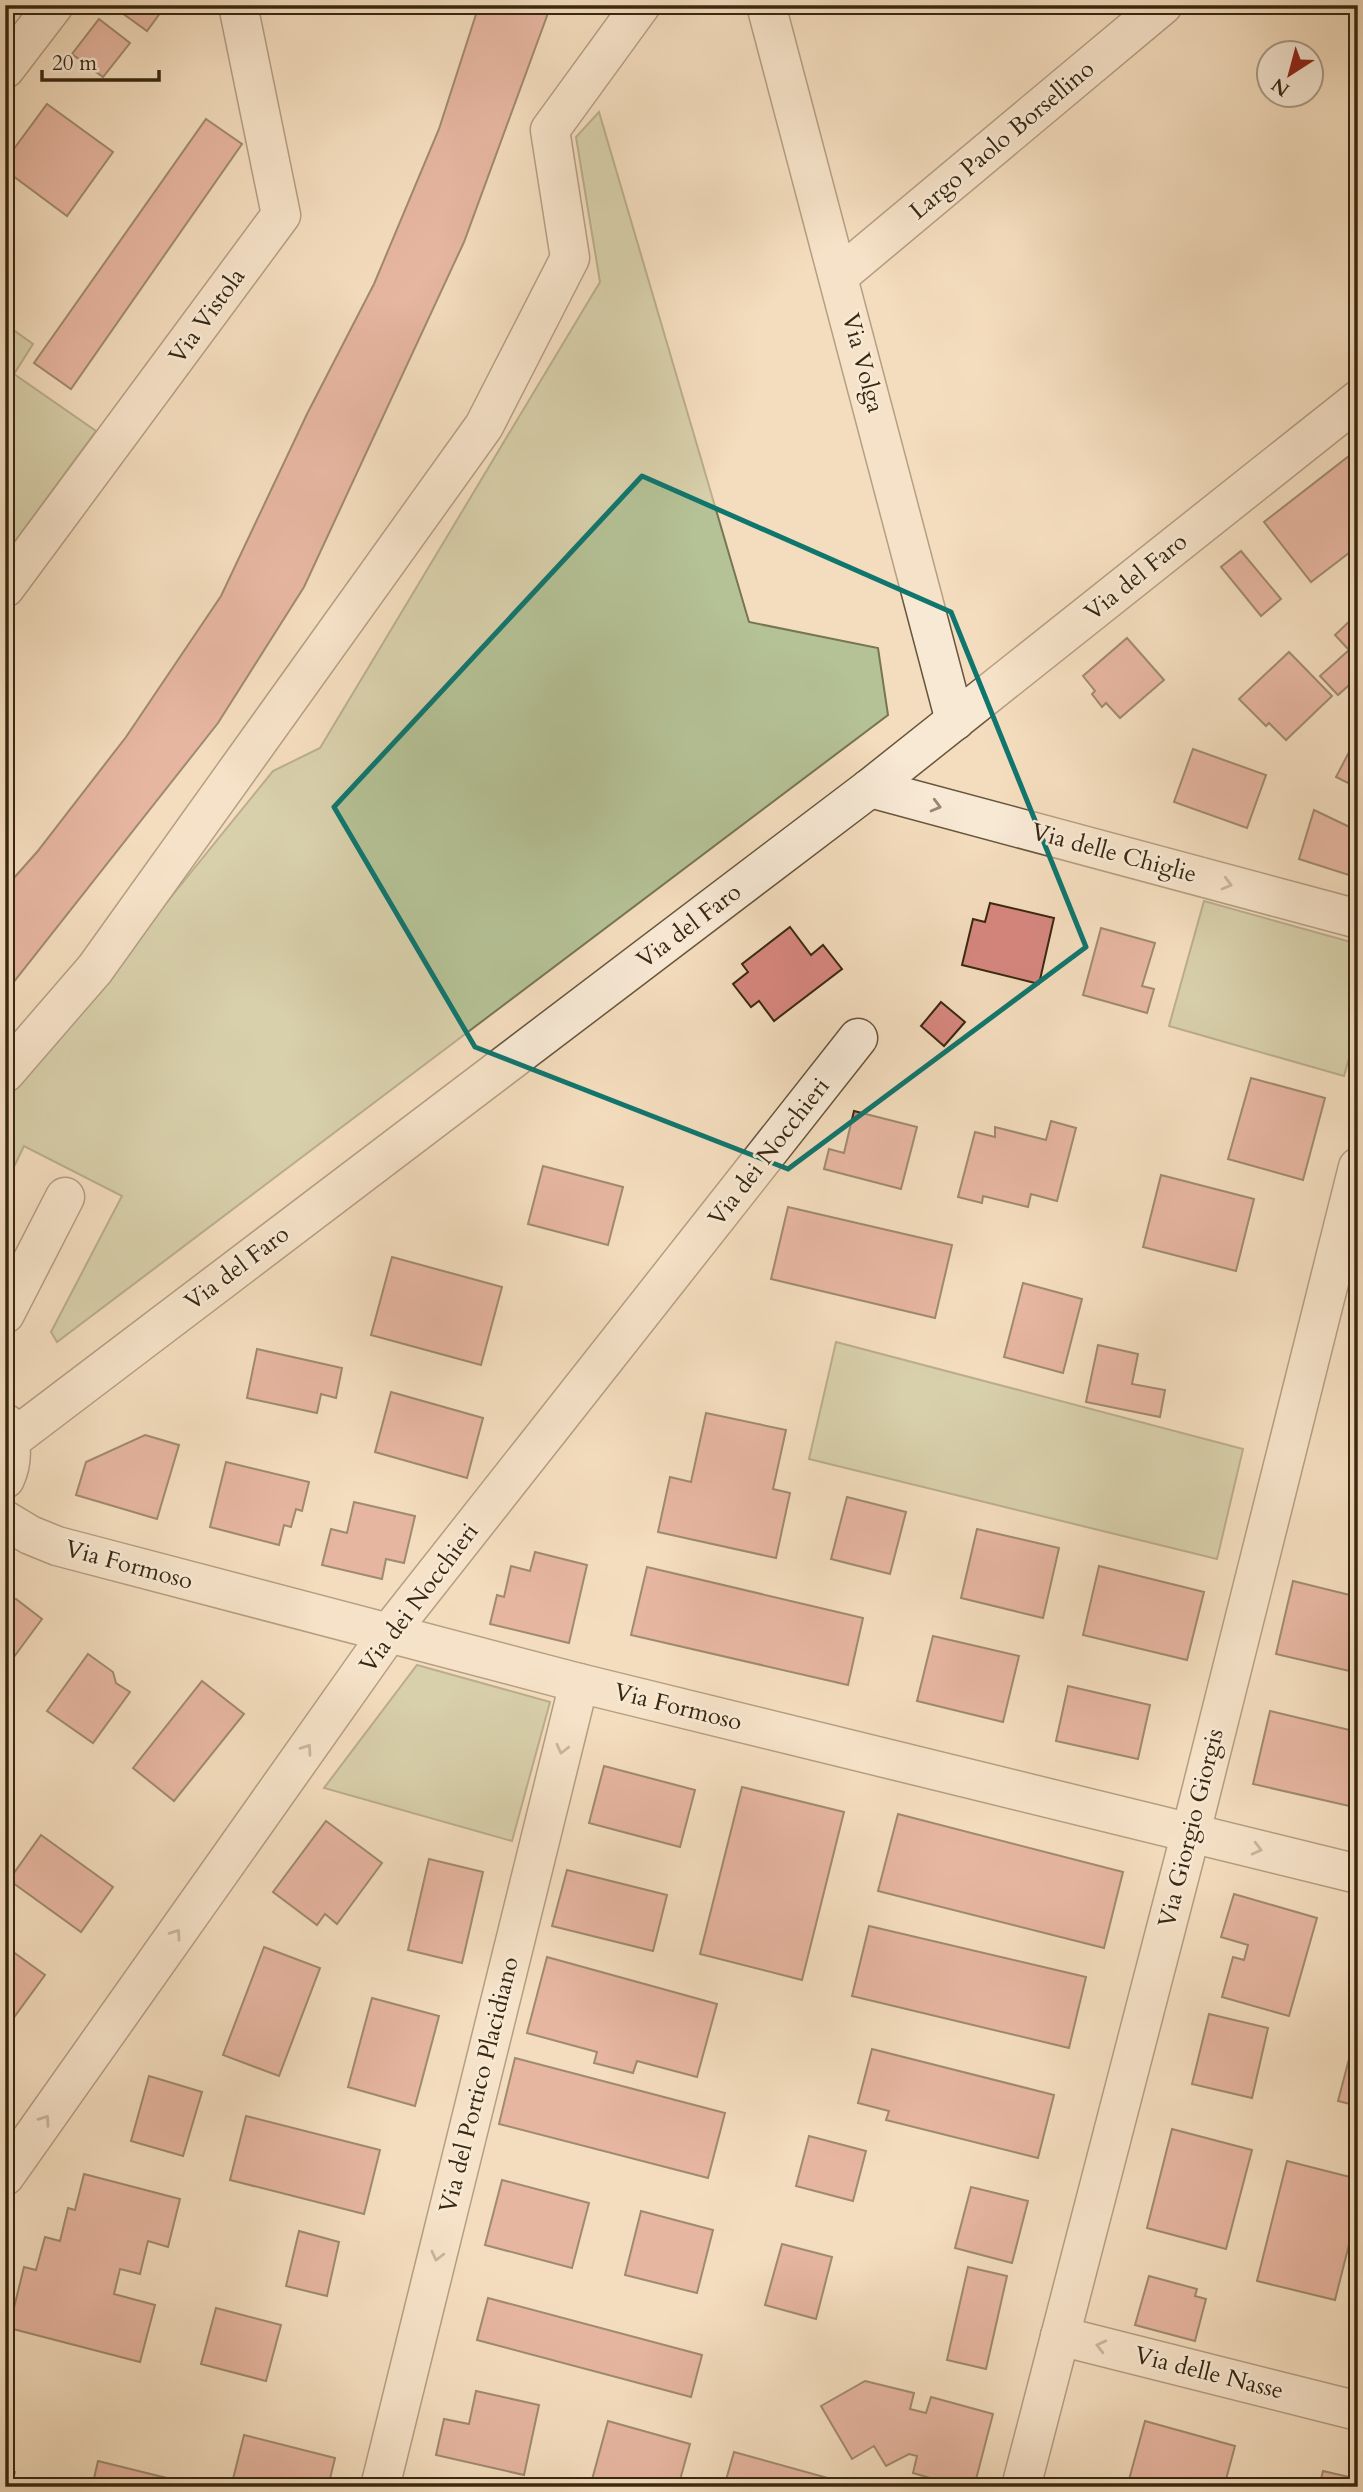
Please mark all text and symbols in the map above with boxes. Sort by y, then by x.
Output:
scale bar [42,38,159,82]
north arrow [1254,38,1324,108]
text: 20 m [52,49,97,78]
street label: Largo Paolo Borsellino [902,53,1102,227]
text: N [1266,71,1295,102]
street label: Via Vistola [161,261,253,370]
street label: Via Volga [834,310,892,417]
street label: Via del Faro [1078,525,1194,629]
one-way arrow [930,798,942,812]
street label: Via delle Chiglie [1028,815,1200,891]
street label: Via del Faro [630,876,748,976]
one-way arrow [1221,876,1233,890]
street label: Via dei Nocchieri [701,1071,837,1233]
street label: Via del Faro [178,1218,296,1318]
street label: Via dei Nocchieri [352,1516,486,1680]
street label: Via Formoso [62,1532,197,1598]
street label: Via Formoso [611,1675,746,1739]
street label: Via Giorgio Giorgis [1150,1725,1232,1931]
one-way arrow [556,1743,570,1755]
one-way arrow [299,1744,311,1757]
one-way arrow [1251,1841,1263,1855]
one-way arrow [168,1929,180,1942]
street label: Via del Portico Placidiano [431,1953,527,2217]
one-way arrow [37,2115,49,2128]
one-way arrow [431,2249,445,2261]
street label: Via delle Nasse [1131,2339,1287,2407]
one-way arrow [1096,2340,1108,2354]

